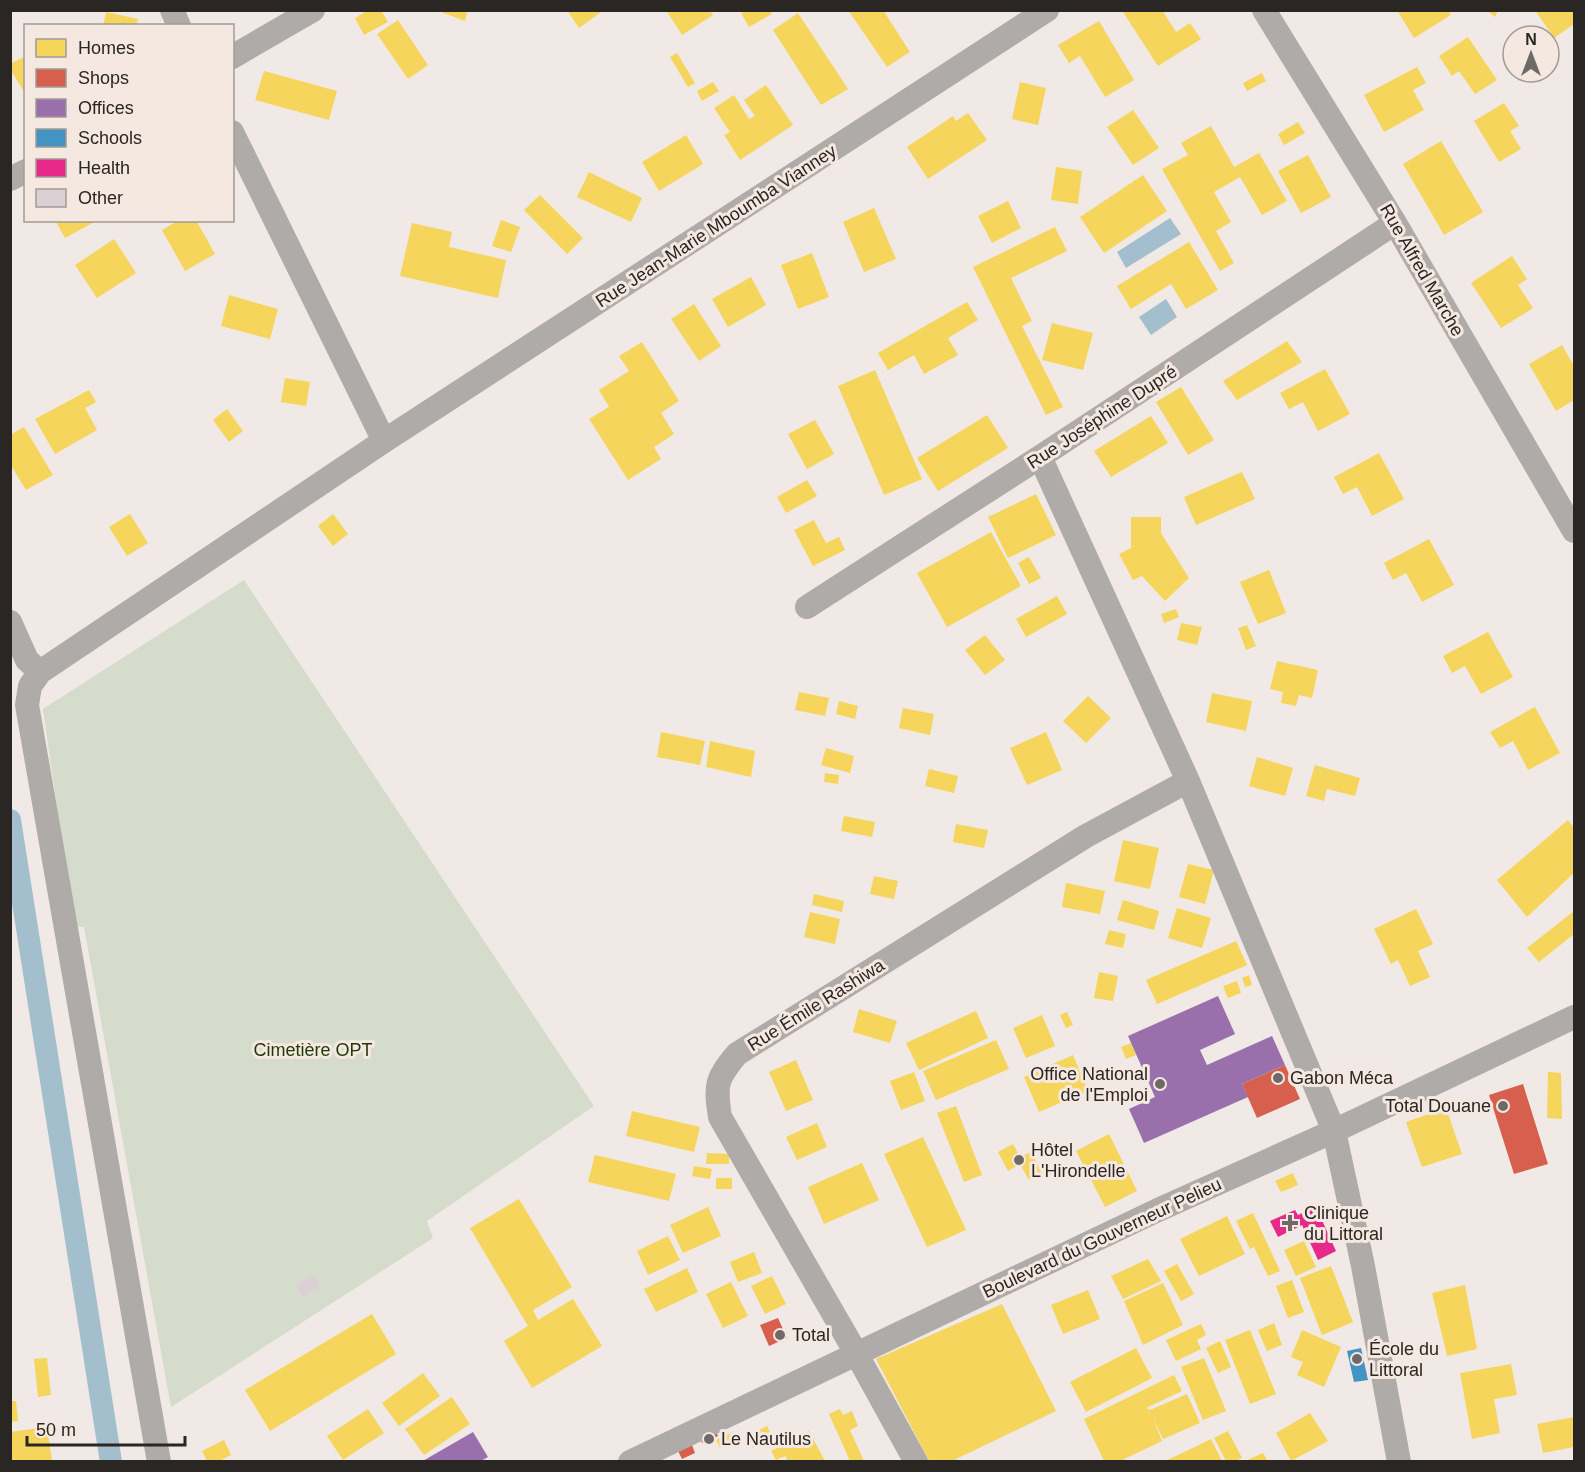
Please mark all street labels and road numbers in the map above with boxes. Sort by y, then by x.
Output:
street label: Rue Jean-Marie Mboumba Vianney [592,141,840,311]
street label: Rue Alfred Marche [1376,200,1468,340]
street label: Rue Joséphine Dupré [1024,361,1180,473]
street label: Rue Émile Rashiwa [744,954,889,1055]
street label: Boulevard du Gouverneur Pelieu [979,1174,1225,1302]

